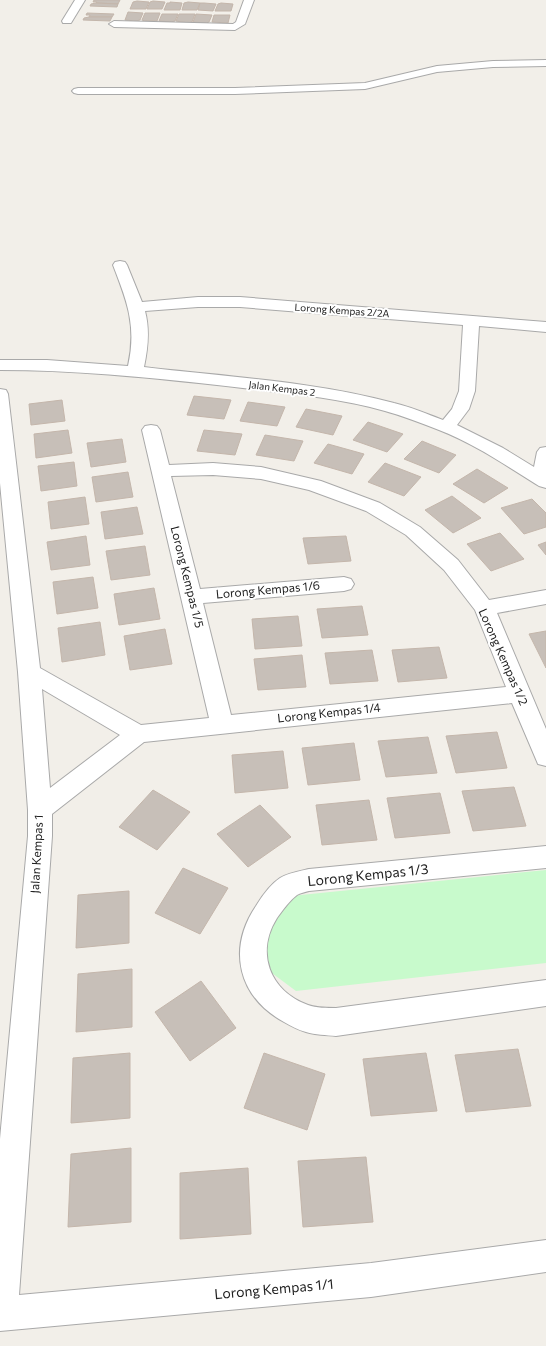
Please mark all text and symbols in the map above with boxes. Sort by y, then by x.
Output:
street label: Lorong Kempas 2/2A [294,301,390,319]
street label: Jalan Kempas 2 [248,378,316,398]
street label: Lorong Kempas 1/5 [169,524,207,629]
street label: Lorong Kempas 1/6 [215,577,321,601]
street label: Lorong Kempas 1/2 [476,606,532,707]
street label: Lorong Kempas 1/4 [277,700,381,724]
street label: Jalan Kempas 1 [27,814,46,894]
street label: Lorong Kempas 1/3 [307,860,429,889]
street label: Lorong Kempas 1/1 [214,1275,334,1302]

